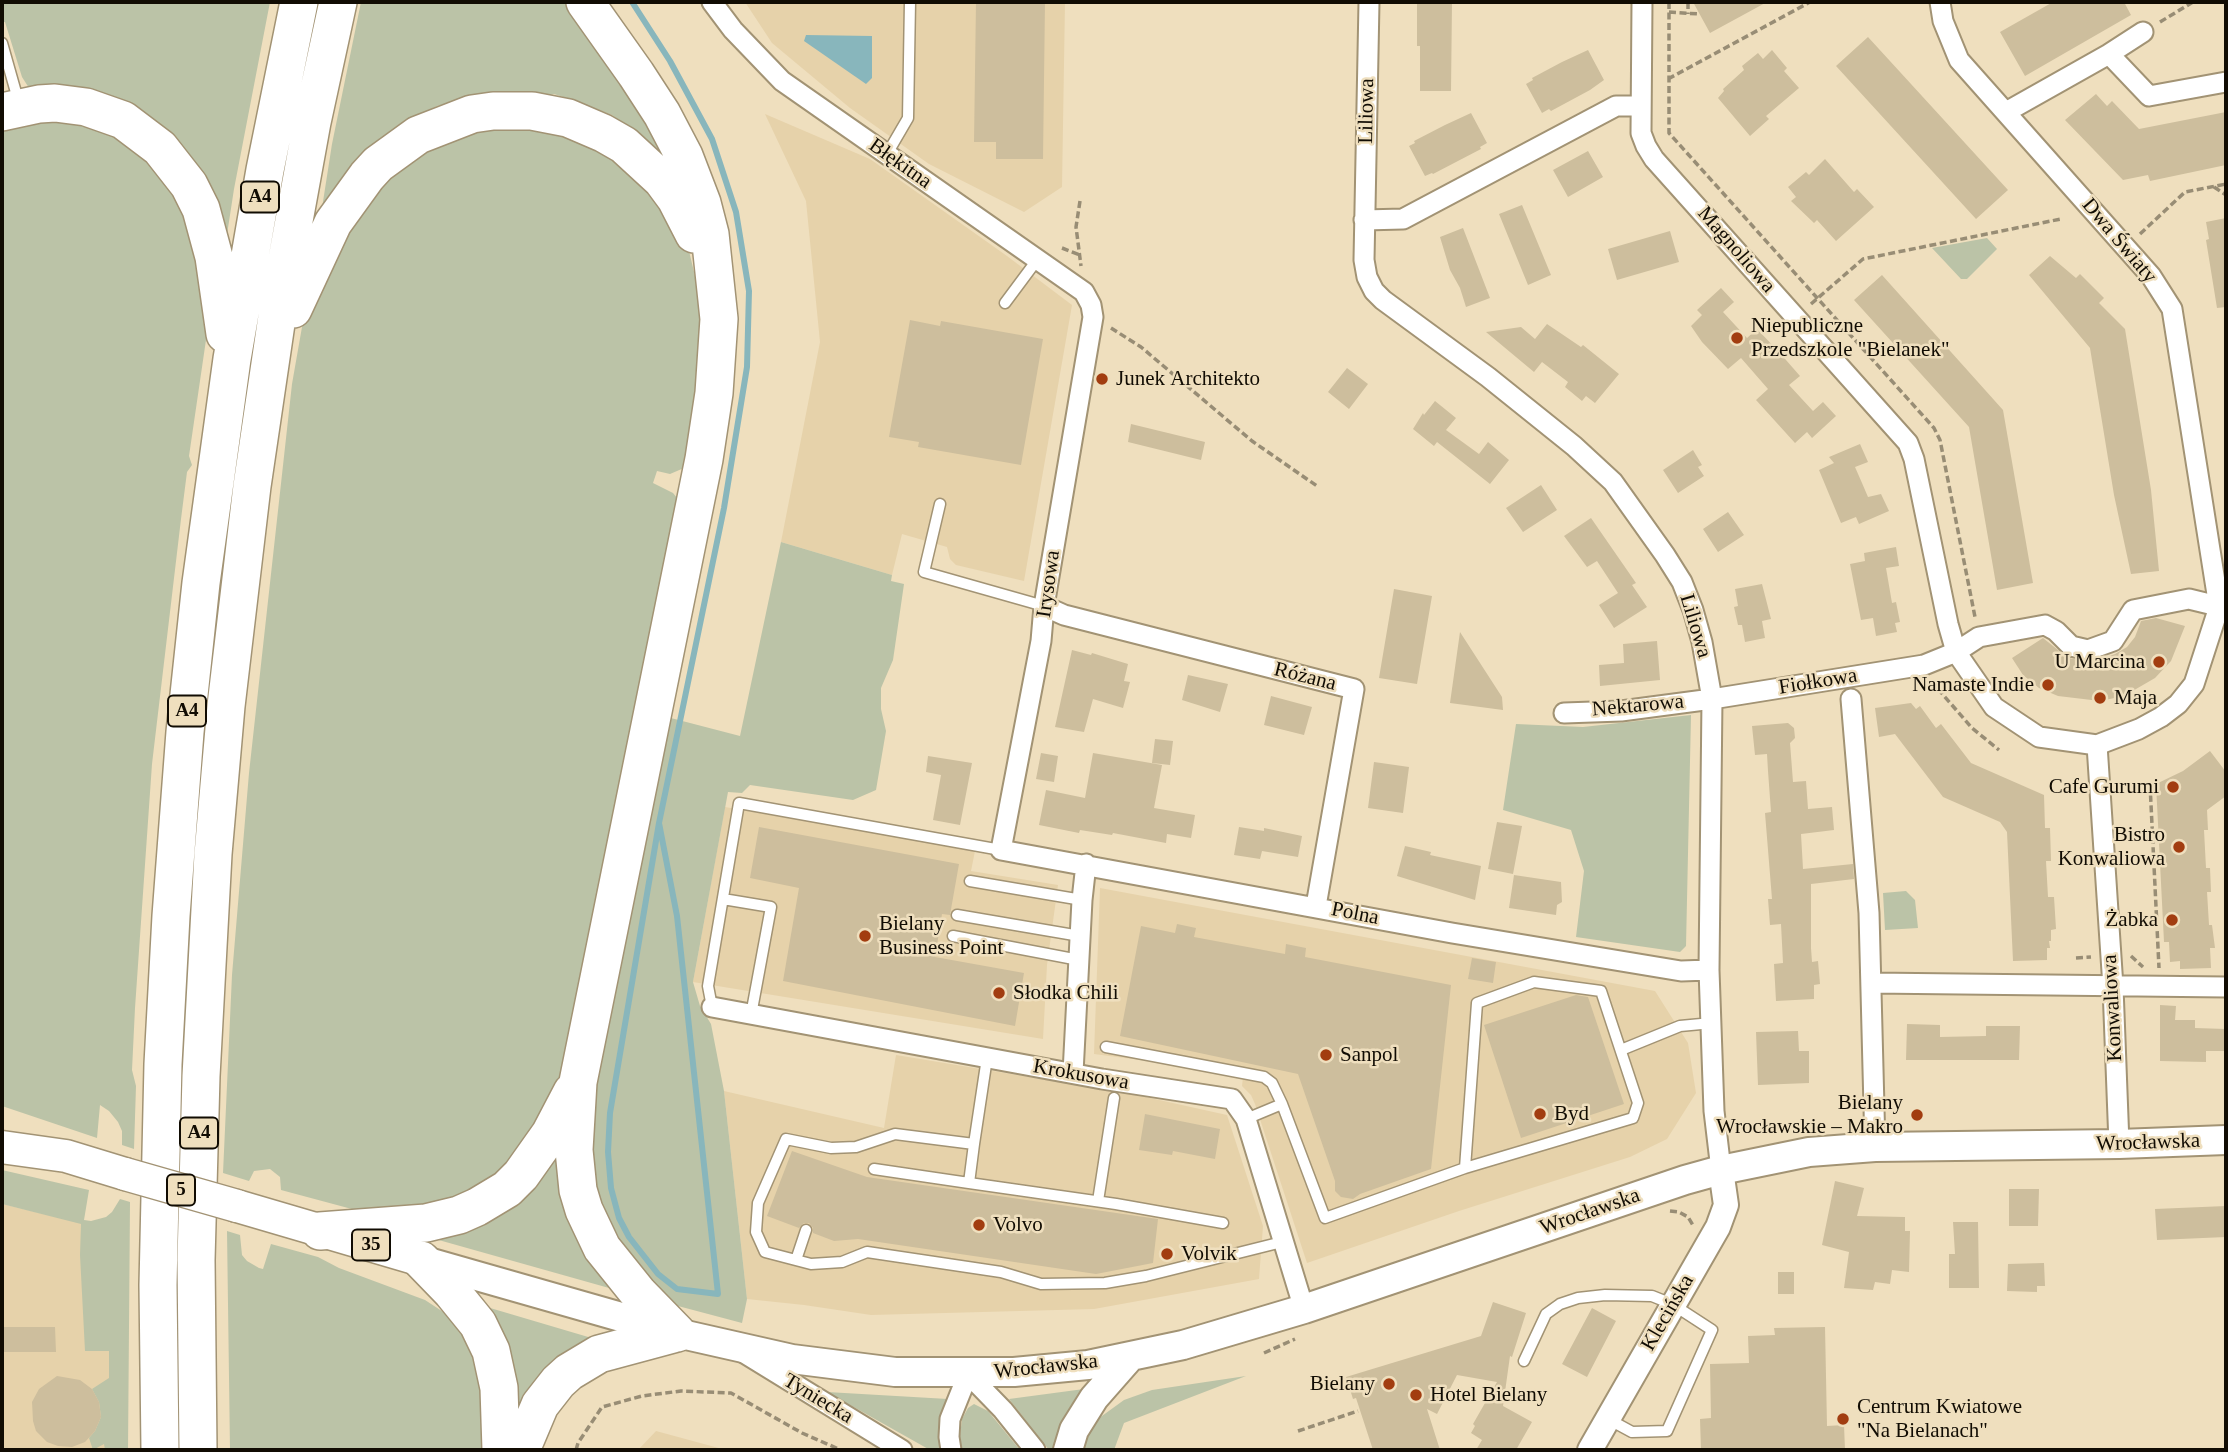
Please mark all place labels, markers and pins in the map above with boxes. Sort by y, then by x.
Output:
place label: Niepubliczne Przedszkole "Bielanek" [1751,313,1978,363]
marker: Niepubliczne Przedszkole "Bielanek" [1729,330,1745,346]
place label: Junek Architekto [1116,366,1281,392]
marker: Junek Architekto [1094,371,1110,387]
place label: U Marcina [2047,649,2145,675]
marker: U Marcina [2151,654,2167,670]
place label: Namaste Indie [1893,672,2034,698]
marker: Namaste Indie [2040,677,2056,693]
place label: Maja [2114,685,2160,711]
marker: Maja [2092,690,2108,706]
place label: Cafe Gurumi [2038,774,2159,800]
marker: Cafe Gurumi [2165,779,2181,795]
place label: Bistro Konwaliowa [2045,822,2165,872]
marker: Bistro Konwaliowa [2171,839,2187,855]
place label: Żabka [2097,907,2158,933]
place label: Bielany Business Point [879,911,1022,961]
marker: Żabka [2164,912,2180,928]
marker: Bielany Business Point [857,928,873,944]
place label: Słodka Chili [1013,980,1129,1006]
marker: Słodka Chili [991,985,1007,1001]
place label: Sanpol [1340,1042,1409,1068]
marker: Sanpol [1318,1047,1334,1063]
place label: Bielany Wrocławskie – Makro [1698,1090,1903,1140]
place label: Byd [1554,1101,1591,1127]
marker: Byd [1532,1106,1548,1122]
marker: Bielany Wrocławskie – Makro [1909,1107,1925,1123]
place label: Volvo [993,1212,1047,1238]
marker: Volvo [971,1217,987,1233]
place label: Volvik [1181,1241,1240,1267]
marker: Volvik [1159,1246,1175,1262]
place label: Bielany [1302,1371,1375,1397]
marker: Bielany [1381,1376,1397,1392]
place label: Hotel Bielany [1430,1382,1560,1408]
marker: Hotel Bielany [1408,1387,1424,1403]
place label: Centrum Kwiatowe "Na Bielanach" [1857,1394,2043,1444]
marker: Centrum Kwiatowe "Na Bielanach" [1835,1411,1851,1427]

